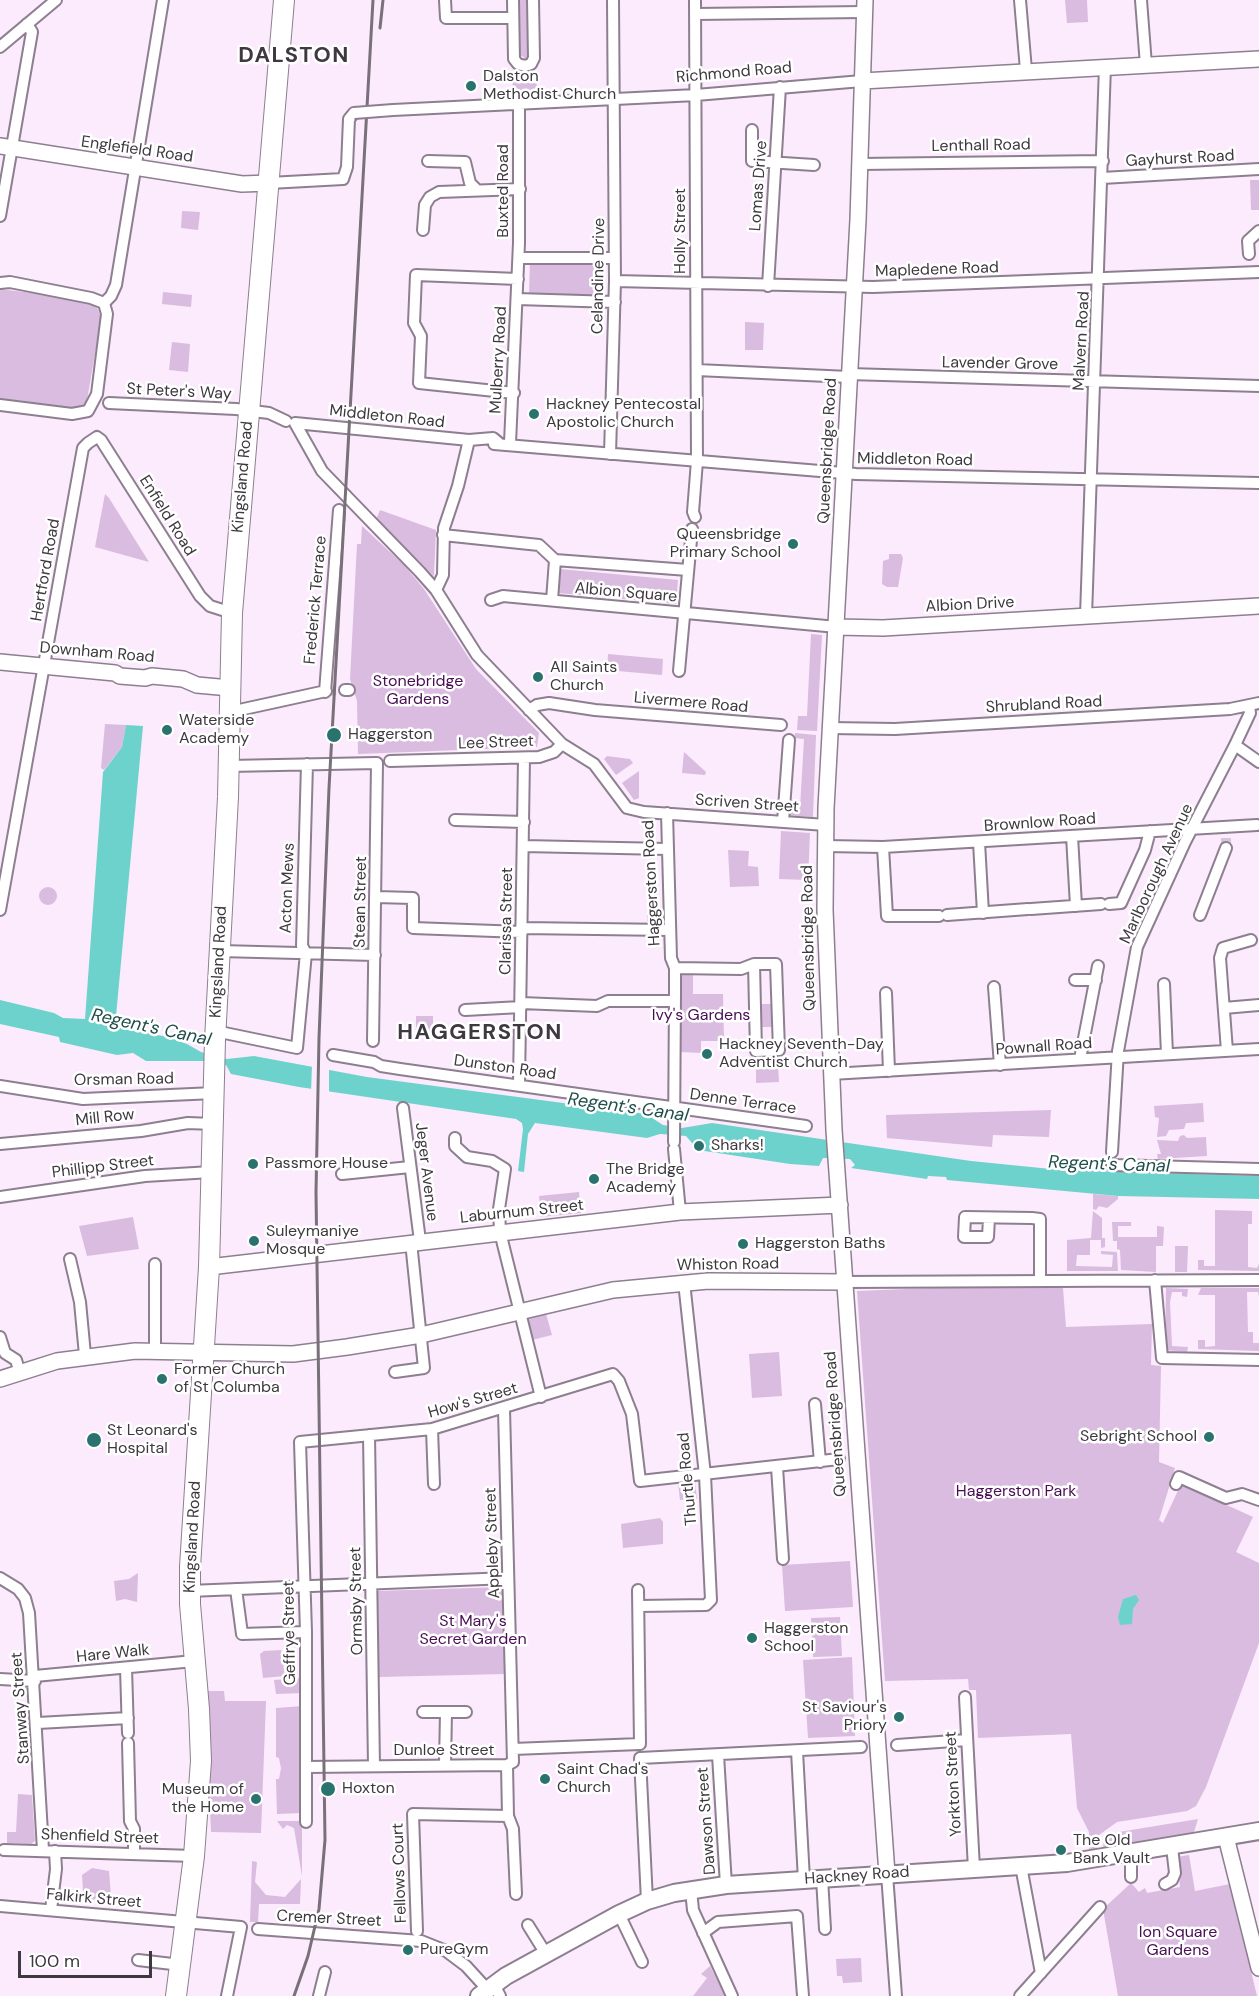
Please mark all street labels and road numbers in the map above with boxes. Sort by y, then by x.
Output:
street label: Richmond Road [675,58,793,88]
street label: Englefield Road [80,133,194,167]
street label: Lenthall Road [931,136,1031,156]
street label: Lomas Drive [746,140,772,232]
street label: Buxted Road [494,144,514,238]
street label: Gayhurst Road [1125,147,1235,171]
street label: Holly Street [671,188,691,274]
street label: Celandine Drive [588,218,610,334]
street label: Mapledene Road [875,258,999,282]
street label: Malvern Road [1070,291,1094,391]
street label: Mulberry Road [487,306,511,414]
street label: Lavender Grove [942,353,1058,375]
street label: Queensbridge Road [815,378,841,524]
street label: St Peter's Way [126,380,232,404]
street label: Middleton Road [328,401,446,433]
street label: Kingsland Road [229,420,257,534]
street label: Middleton Road [857,449,973,471]
street label: Enfield Road [135,472,199,560]
street label: Hertford Road [28,517,64,623]
street label: Frederick Terrace [301,535,331,665]
street label: Albion Square [574,579,678,607]
street label: Albion Drive [925,593,1015,617]
street label: Downham Road [39,638,155,668]
street label: Livermere Road [633,688,749,718]
street label: Shrubland Road [985,692,1103,718]
street label: Lee Street [458,732,534,754]
street label: Scriven Street [694,791,800,817]
street label: Marlborough Avenue [1116,801,1198,947]
street label: Brownlow Road [983,810,1097,836]
street label: Haggerston Road [639,820,665,946]
street label: Acton Mews [277,842,299,934]
street label: Stean Street [351,856,371,948]
street label: Queensbridge Road [798,865,820,1011]
street label: Clarissa Street [496,867,518,975]
street label: Kingsland Road [206,905,232,1019]
street label: Pownall Road [995,1034,1093,1060]
street label: Dunston Road [453,1051,557,1085]
street label: Orsman Road [74,1070,174,1090]
street label: Denne Terrace [689,1085,797,1119]
street label: Mill Row [75,1105,135,1131]
street label: Jeger Avenue [410,1122,442,1222]
street label: Phillipp Street [51,1151,155,1183]
street label: Laburnum Street [459,1196,585,1228]
street label: Whiston Road [677,1255,779,1275]
street label: Queensbridge Road [821,1351,851,1497]
street label: How's Street [426,1379,520,1423]
street label: Thurtle Road [674,1431,702,1527]
street label: Kingsland Road [180,1480,206,1594]
street label: Appleby Street [481,1487,505,1599]
street label: Ormsby Street [346,1547,368,1655]
street label: Geffrye Street [279,1580,301,1686]
street label: Hare Walk [75,1641,151,1667]
street label: Stanway Street [8,1651,34,1765]
street label: Yorkton Street [942,1731,966,1837]
street label: Dunloe Street [393,1741,495,1761]
street label: Dawson Street [694,1766,720,1876]
street label: Fellows Court [389,1822,411,1924]
street label: Shenfield Street [41,1825,159,1849]
street label: Hackney Road [804,1863,910,1889]
street label: Falkirk Street [45,1885,143,1913]
street label: Cremer Street [276,1907,382,1931]

